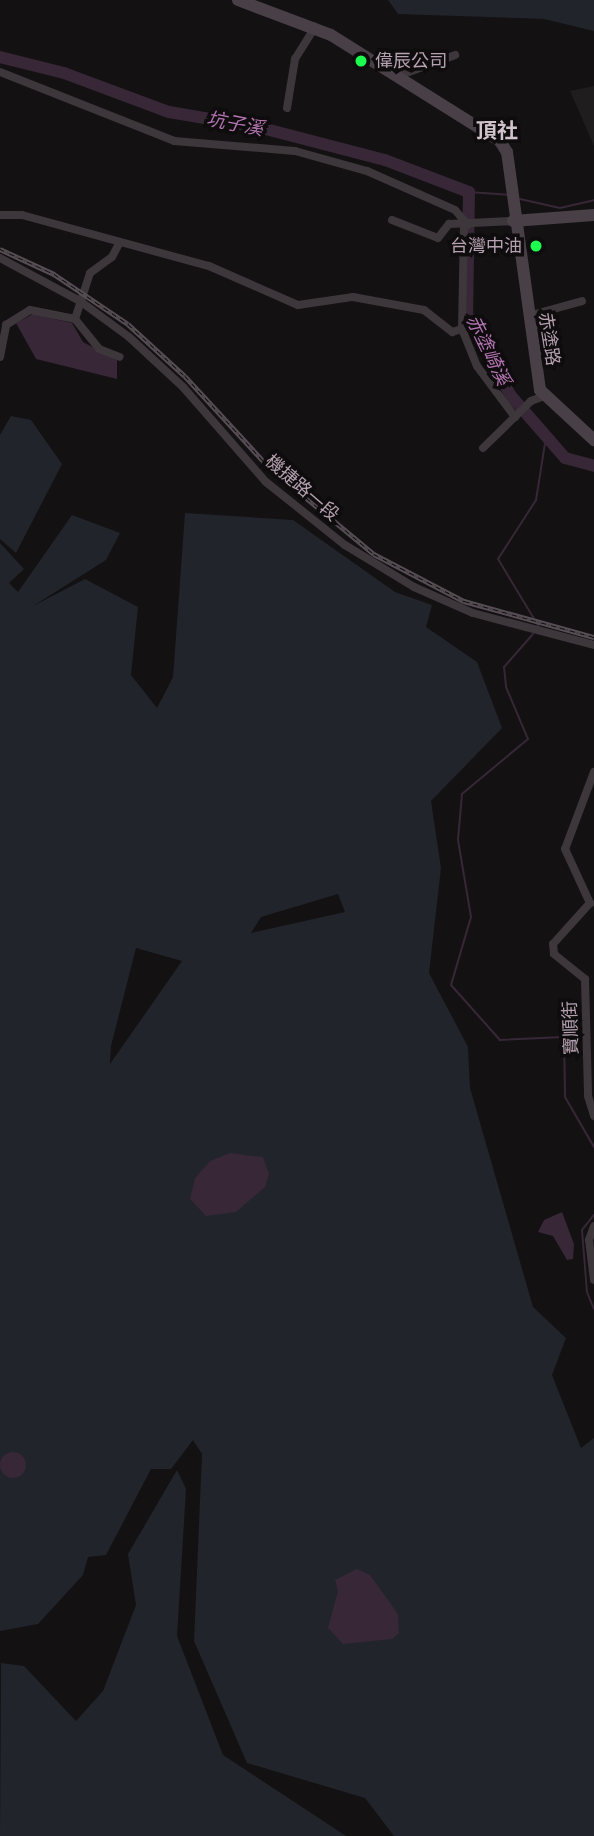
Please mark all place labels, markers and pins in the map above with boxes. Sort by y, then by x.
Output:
place label: 偉辰公司 [375,50,447,72]
marker: 偉辰公司 [353,53,369,69]
place label: 台灣中油 [450,235,522,257]
marker: 台灣中油 [528,238,544,254]

